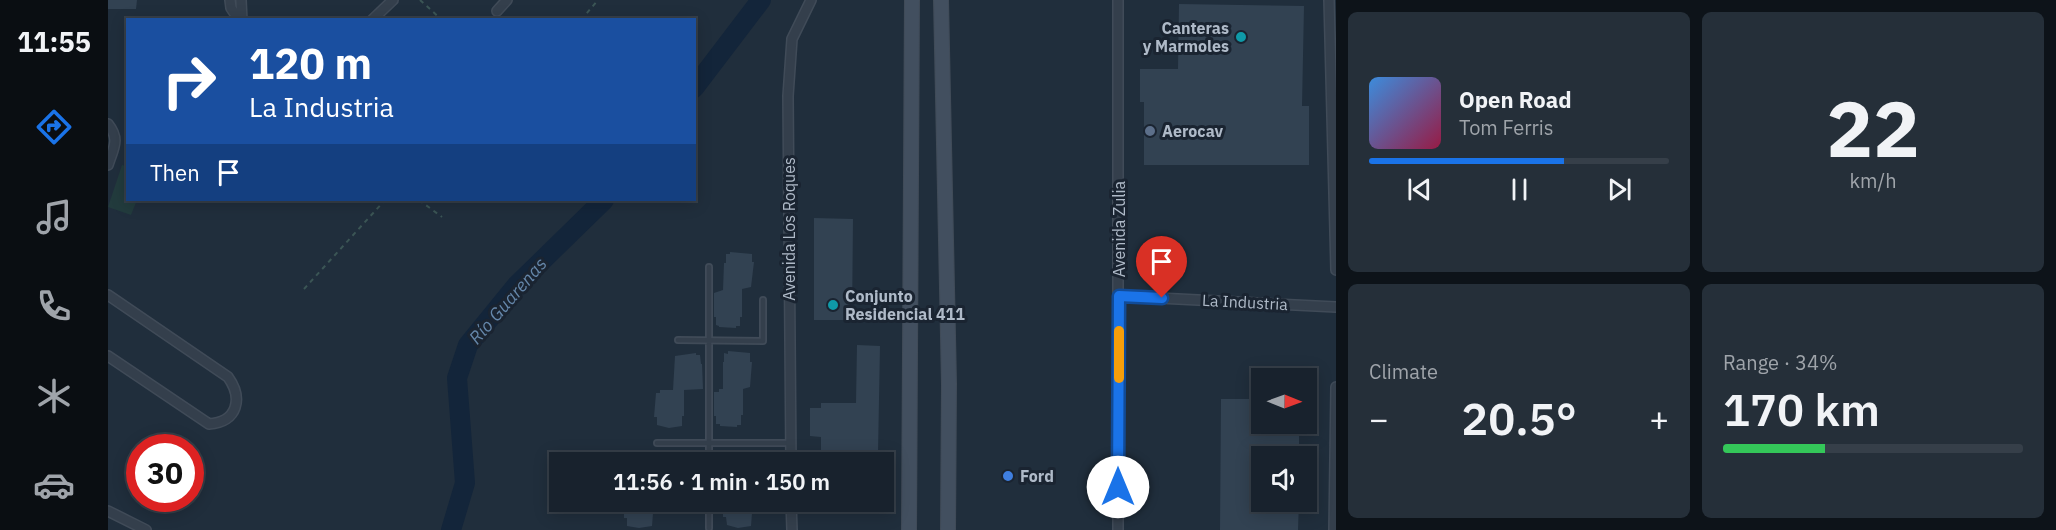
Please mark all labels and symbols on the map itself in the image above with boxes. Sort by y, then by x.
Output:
place label: Canteras y Marmoles [1143,18,1229,56]
marker: Canteras y Marmoles [1234,30,1248,44]
place label: Aerocav [1162,121,1224,141]
marker: Aerocav [1143,124,1157,138]
street label: Avenida Los Roques [779,157,799,301]
street label: Avenida Zulia [1109,180,1129,277]
pin [1136,236,1187,298]
water label: Río Guarenas [464,253,552,349]
place label: Conjunto Residencial 411 [845,286,965,324]
street label: La Industria [1202,290,1289,314]
marker: Conjunto Residencial 411 [826,298,840,312]
north arrow [1251,368,1317,434]
speed limit sign: 30 [126,434,204,512]
position arrow [1086,455,1150,519]
place label: Ford [1020,466,1054,486]
marker: Ford [1001,469,1015,483]

